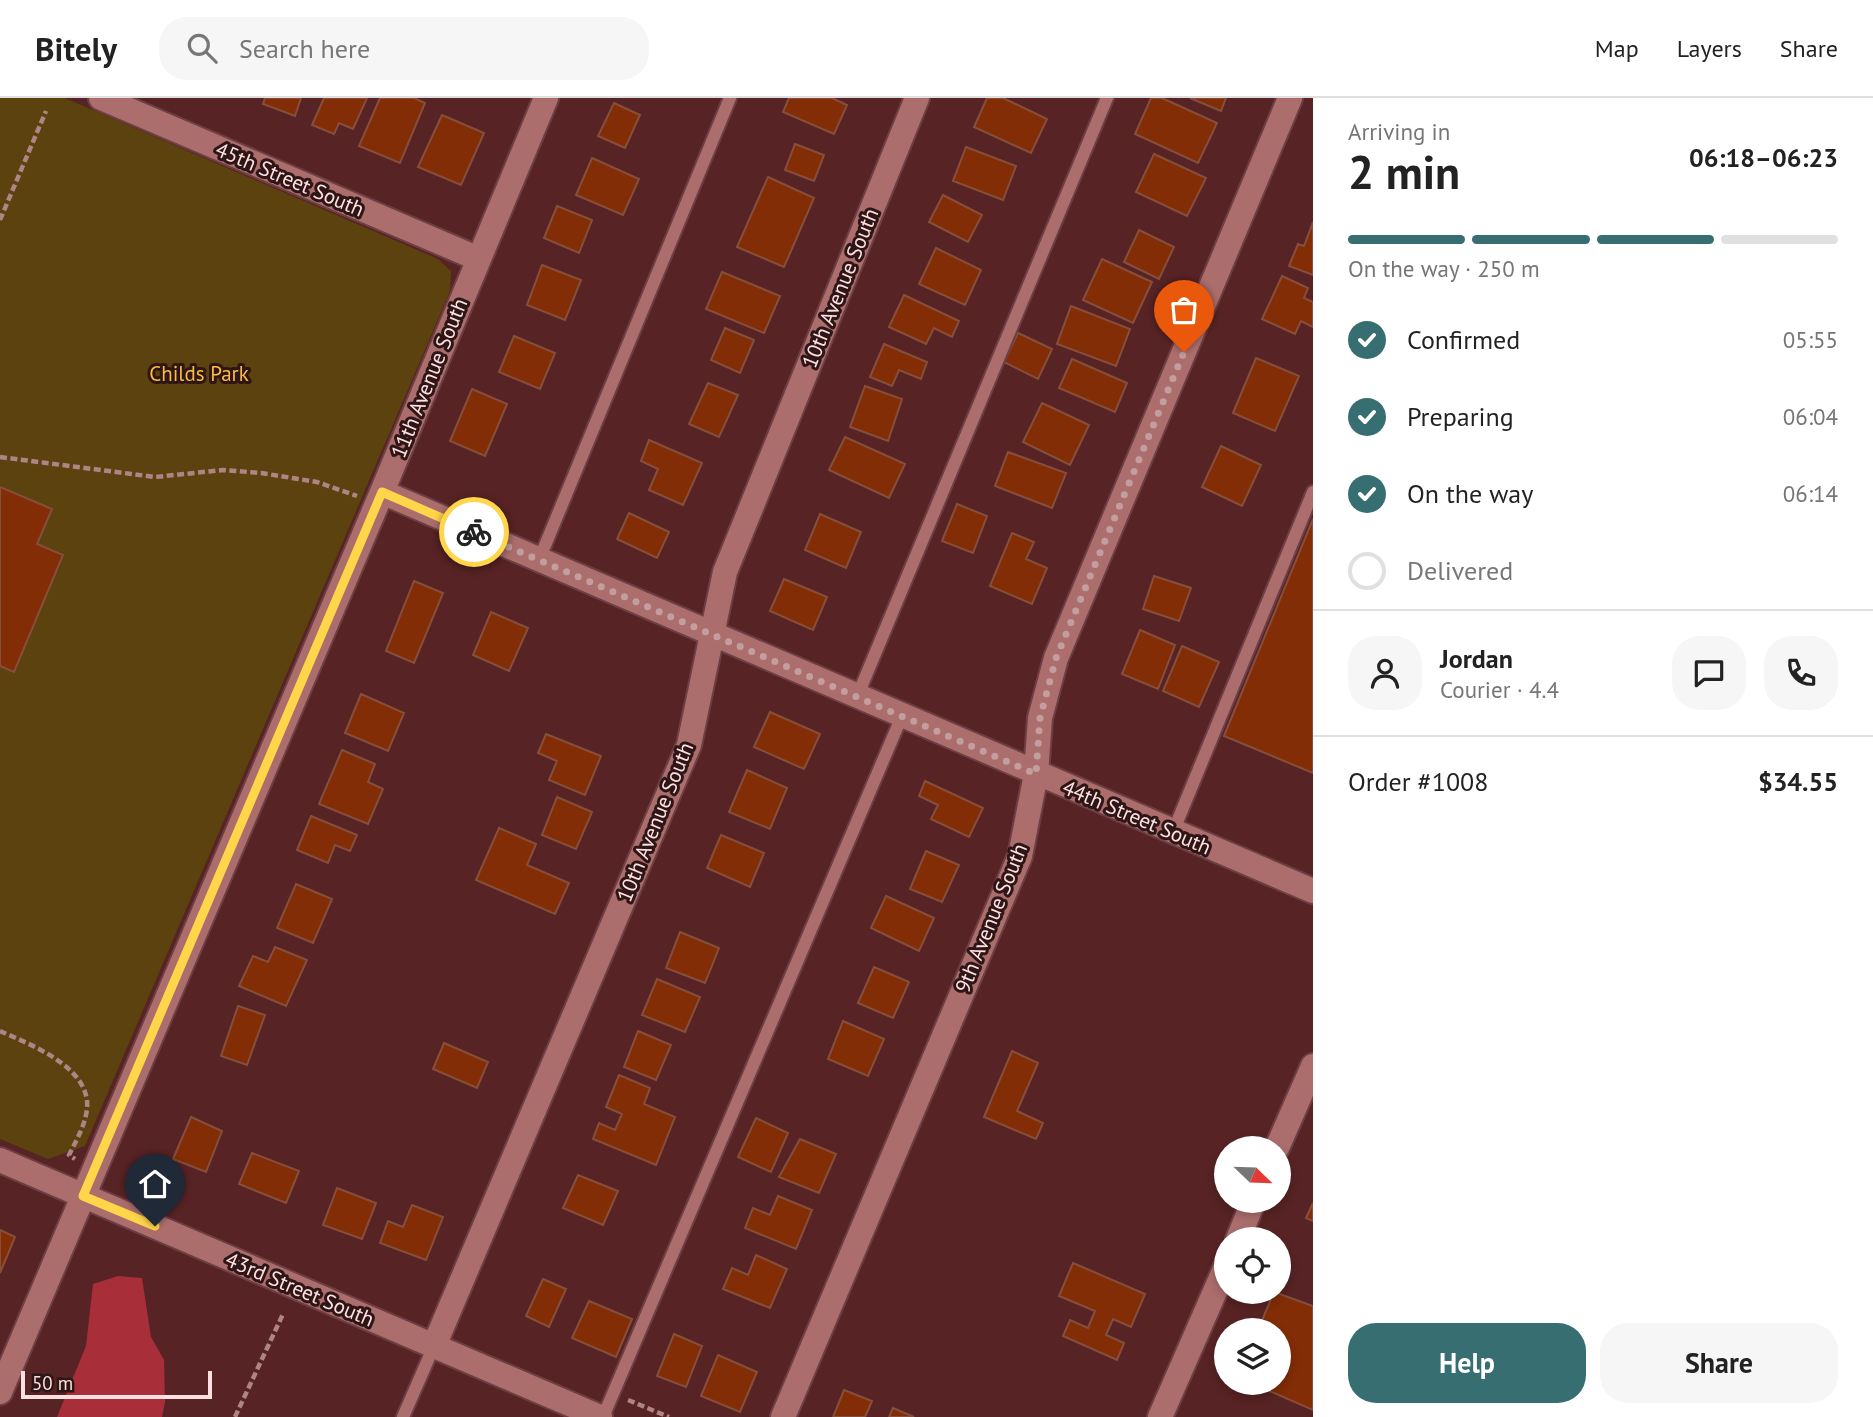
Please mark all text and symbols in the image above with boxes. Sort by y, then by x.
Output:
search box [159,17,649,80]
text: Bitely [35,27,117,70]
icon: search [183,29,221,67]
text: Search here [239,32,370,65]
text: Map [1595,33,1639,64]
text: Layers [1677,33,1742,64]
text: Share [1780,33,1838,64]
text: Arriving in [1348,117,1450,146]
street label: 45th Street South [212,136,368,222]
text: 06:18–06:23 [1689,141,1838,174]
text: 2 min [1348,142,1460,202]
street label: 10th Avenue South [796,204,884,372]
text: On the way · 250 m [1348,254,1540,283]
pin [1154,280,1214,352]
icon: bag [1165,291,1203,329]
street label: 11th Avenue South [385,294,473,462]
icon: check [1348,321,1386,359]
text: Confirmed [1407,323,1520,356]
text: 05:55 [1783,325,1838,354]
park label: Childs Park [149,360,249,387]
icon: check [1348,398,1386,436]
text: Preparing [1407,400,1514,433]
text: 06:04 [1783,402,1838,431]
icon: check [1348,475,1386,513]
text: On the way [1407,477,1533,510]
text: 06:14 [1783,479,1838,508]
courier [439,497,509,567]
icon: bike [455,513,493,551]
text: Delivered [1407,554,1513,587]
button: person [1348,636,1422,710]
button: chat [1672,636,1746,710]
button: phone [1764,636,1838,710]
text: Jordan [1440,642,1513,675]
text: Courier · 4.4 [1440,675,1559,704]
street label: 10th Avenue South [611,738,699,906]
text: Order #1008 [1348,765,1488,798]
text: $34.55 [1758,765,1838,798]
street label: 44th Street South [1059,774,1215,860]
street label: 9th Avenue South [949,839,1033,997]
north arrow [1214,1136,1292,1213]
map controls [1214,1136,1291,1395]
pin [125,1154,185,1226]
icon: home [136,1165,174,1203]
button: locate [1214,1227,1291,1304]
street label: 43rd Street South [222,1246,378,1332]
button: layers [1214,1318,1291,1395]
button: Help [1348,1323,1586,1403]
button: Share [1600,1323,1838,1403]
scale bar [21,1368,212,1400]
text: 50 m [32,1371,73,1395]

